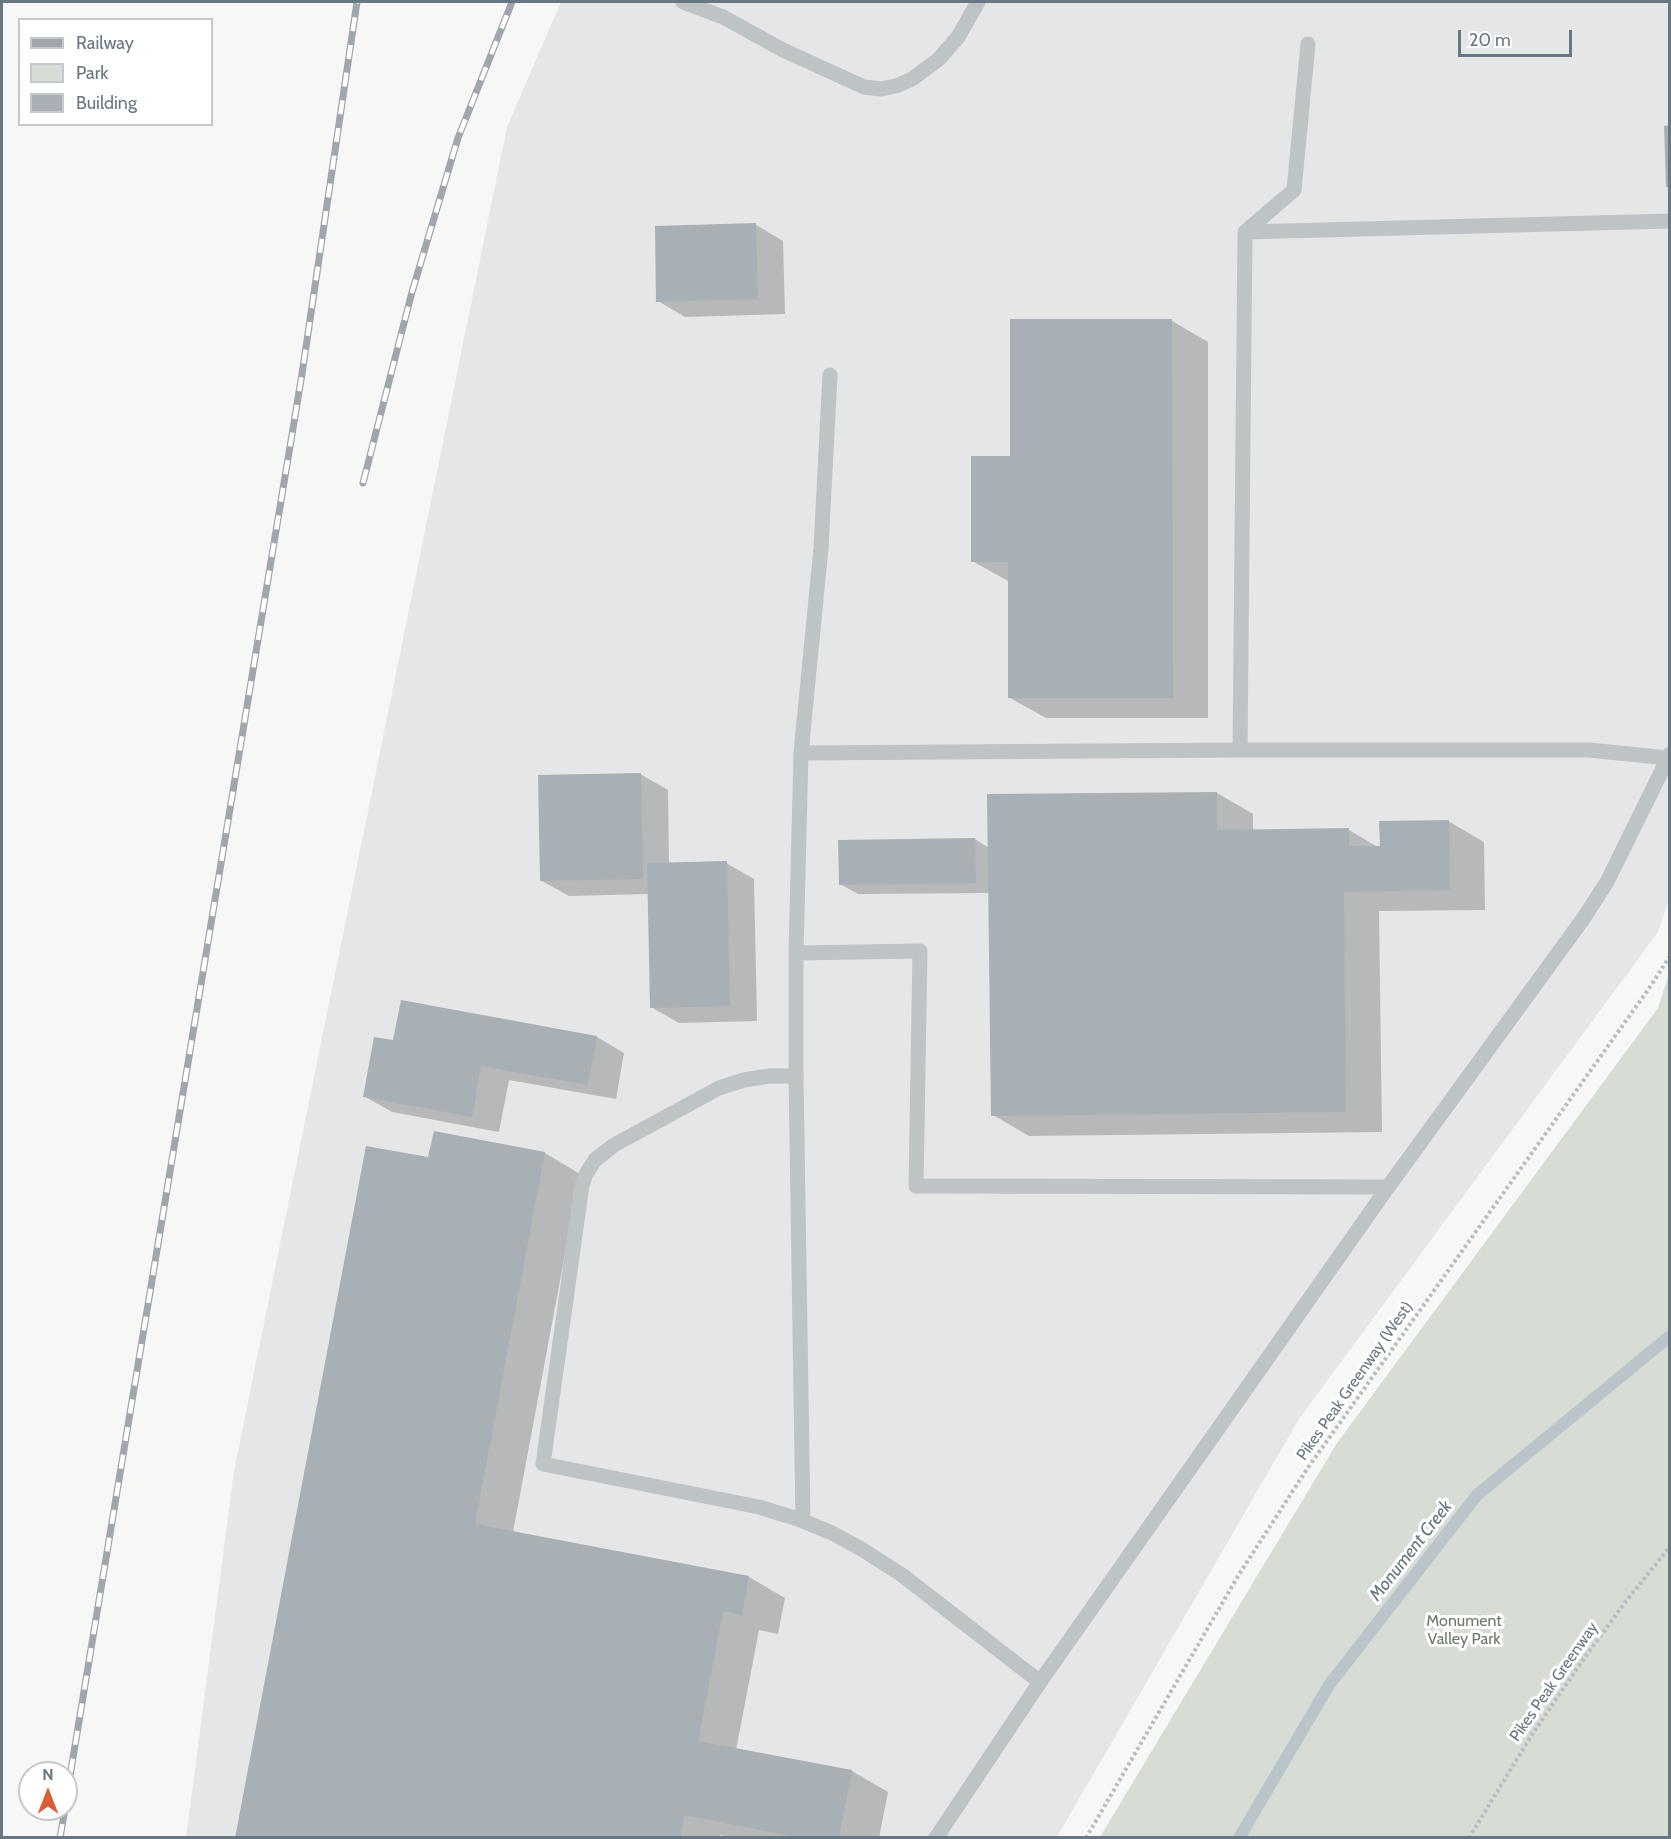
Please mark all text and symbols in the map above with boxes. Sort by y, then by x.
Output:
legend [18,18,213,126]
scale bar [1461,18,1575,56]
text: 20 m [1469,29,1511,51]
text: Railway [76,32,134,54]
text: Park [76,62,108,84]
text: Building [76,92,137,114]
street label: Pikes Peak Greenway (West) [1293,1298,1417,1464]
water label: Monument Creek [1365,1497,1457,1605]
park label: Monument Valley Park [1426,1611,1502,1649]
street label: Pikes Peak Greenway [1506,1619,1602,1745]
north arrow [18,1761,78,1821]
text: N [42,1765,54,1784]

